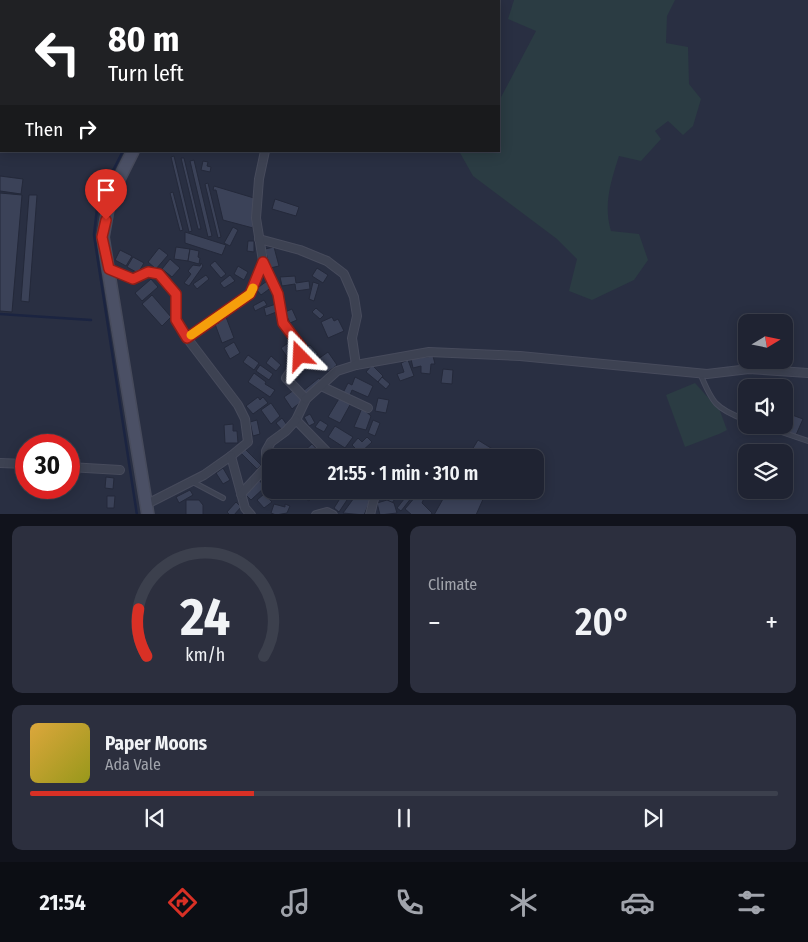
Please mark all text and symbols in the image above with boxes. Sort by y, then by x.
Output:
text: 80 m [108,18,180,60]
icon: left [25,20,90,85]
text: Turn left [108,60,184,87]
icon: right [73,115,101,143]
text: Then [25,118,63,141]
pin [85,169,127,220]
icon: arrive [92,176,120,204]
north arrow [738,314,792,369]
map controls [738,314,793,499]
position arrow [273,329,325,381]
button: sound [738,379,793,434]
speed limit sign: 30 [15,434,80,499]
button: layers [738,444,793,499]
text: 21:55 · 1 min · 310 m [328,462,478,485]
text: Climate [428,575,477,594]
text: 24 [179,586,230,649]
text: 20° [575,599,631,645]
text: − [428,606,441,639]
text: + [765,606,778,639]
text: km/h [185,644,225,666]
text: Paper Moons [105,732,207,755]
text: Ada Vale [105,755,161,774]
icon: previous [141,804,169,832]
icon: pause [390,804,418,832]
icon: next [639,804,667,832]
icon: directions [165,885,200,920]
icon: music [278,885,313,920]
icon: phone [392,885,427,920]
icon: climate [506,885,541,920]
icon: car [620,885,655,920]
icon: filters [734,885,769,920]
text: 21:54 [39,889,86,916]

